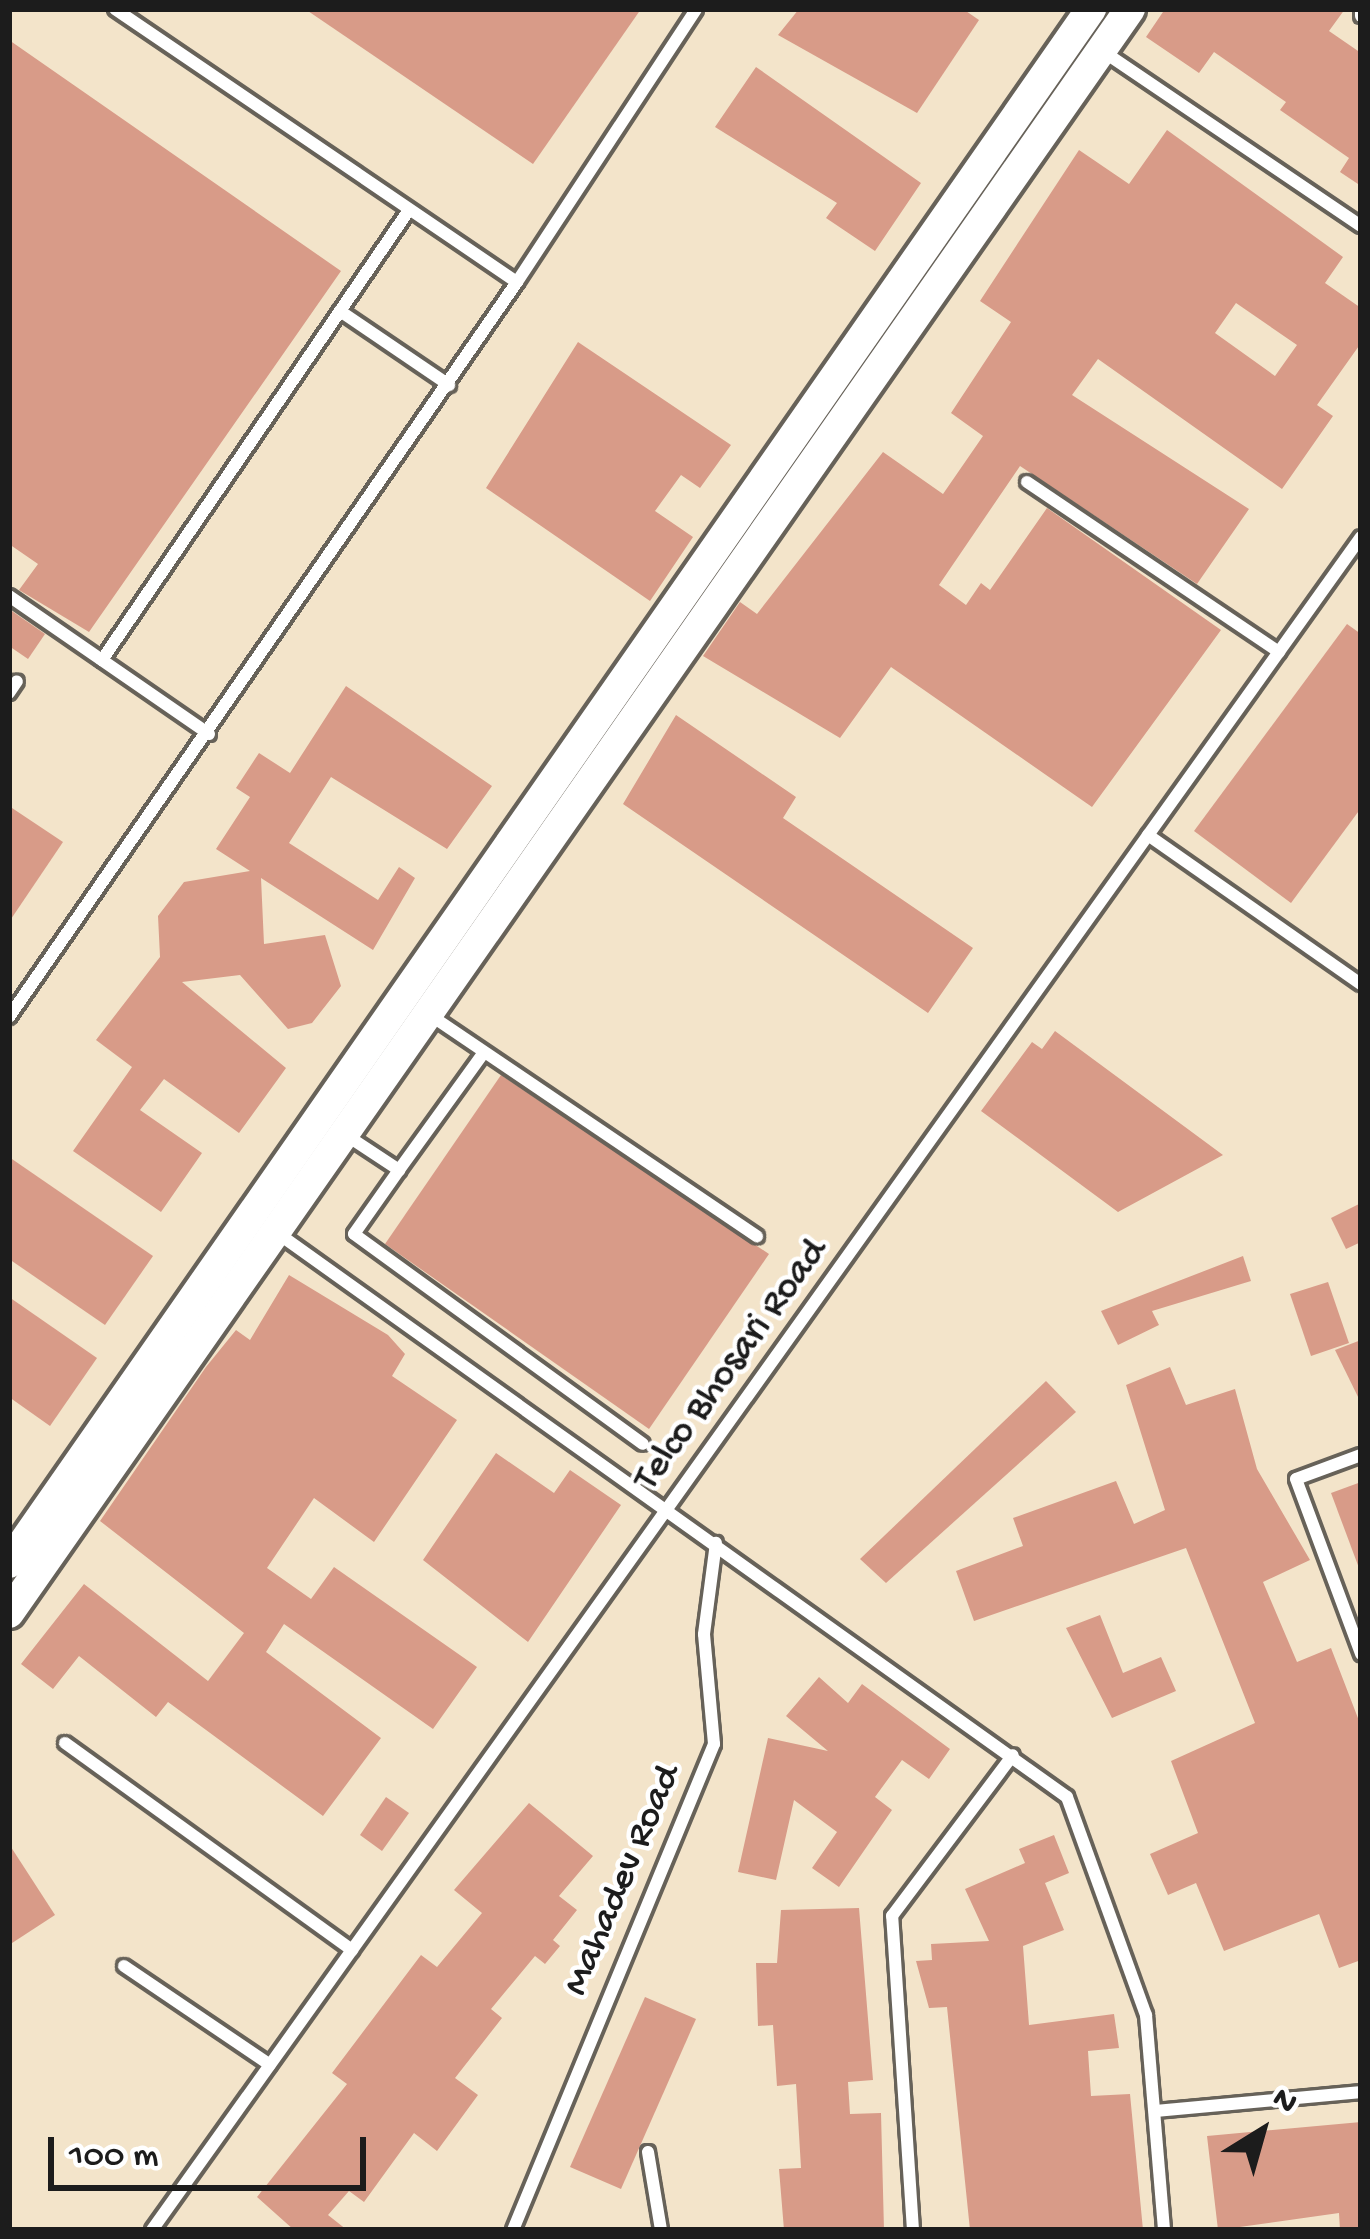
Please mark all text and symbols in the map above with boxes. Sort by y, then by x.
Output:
street label: Telco Bhosari Road [625,1231,839,1501]
street label: Mahadev Road [554,1759,694,2003]
north arrow [1202,2071,1322,2191]
text: N [1264,2081,1304,2124]
scale bar [54,2113,372,2187]
text: 100 m [69,2136,159,2179]

